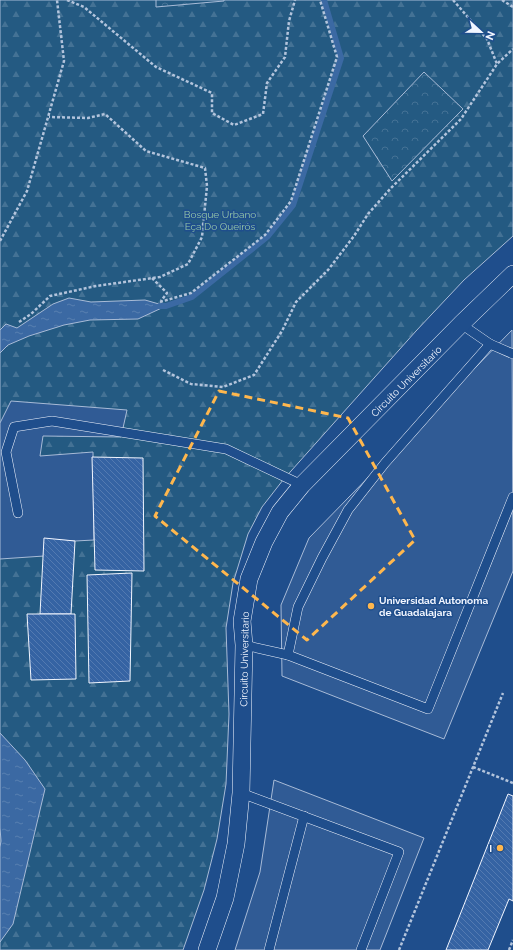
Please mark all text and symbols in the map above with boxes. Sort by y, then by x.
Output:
north arrow [461,12,501,52]
text: N [482,29,497,42]
park label: Bosque Urbano Eça Do Queirós [184,209,256,232]
street label: Circuito Universitario [369,344,444,419]
place label: Universidad Autonoma de Guadalajara [379,595,488,618]
marker: Universidad Autonoma de Guadalajara [366,601,376,611]
street label: Circuito Universitario [238,611,251,707]
place label: I [489,843,492,854]
marker: I [495,843,505,853]

